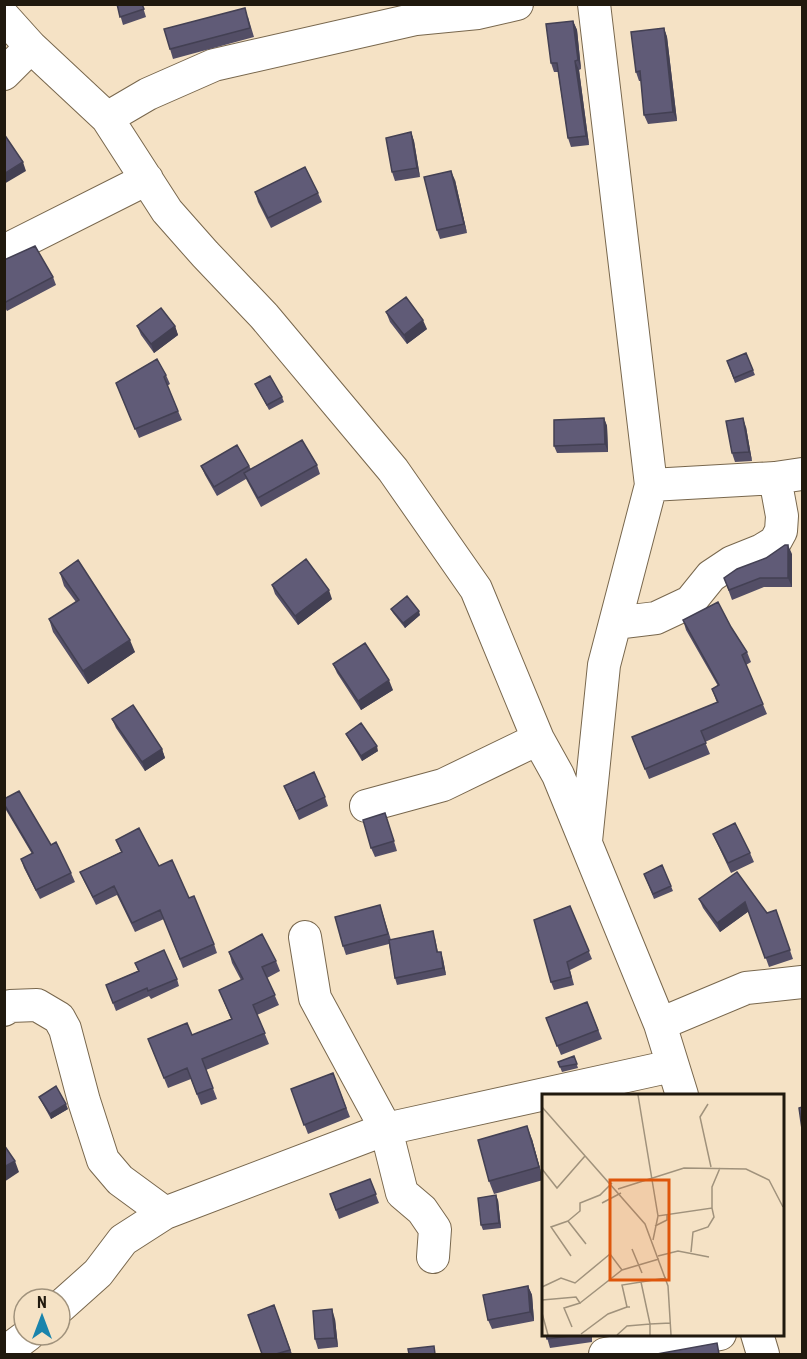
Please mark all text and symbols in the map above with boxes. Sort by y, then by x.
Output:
inset map [542,1094,783,1335]
north arrow [12,1287,72,1347]
text: N [37,1293,47,1312]

